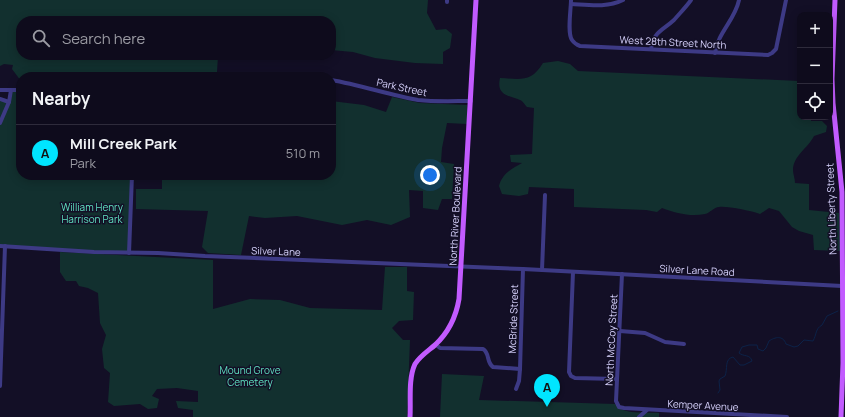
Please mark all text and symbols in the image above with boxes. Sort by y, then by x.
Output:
map controls [797,12,833,120]
button: + [797,12,833,48]
search box [16,16,336,60]
icon: search [30,27,52,49]
text: Search here [62,28,145,49]
street label: West 28th Street North [619,32,727,52]
button: − [797,48,833,84]
street label: Park Street [375,75,429,99]
button: locate [797,84,833,120]
text: Nearby [32,87,90,110]
text: Mill Creek Park [70,133,177,154]
text: A [41,144,49,162]
text: 510 m [286,144,320,162]
text: Park [70,154,96,172]
street label: North Liberty Street [822,163,840,255]
your location [420,165,440,185]
street label: North River Boulevard [445,166,465,266]
park label: William Henry Harrison Park [61,200,124,226]
street label: Silver Lane [251,243,301,259]
street label: Silver Lane Road [659,261,735,279]
street label: McBride Street [505,284,521,354]
street label: North McCoy Street [602,294,620,386]
park label: Mound Grove Cemetery [219,363,281,389]
pin: A [534,374,560,407]
street label: Kemper Avenue [667,396,739,414]

